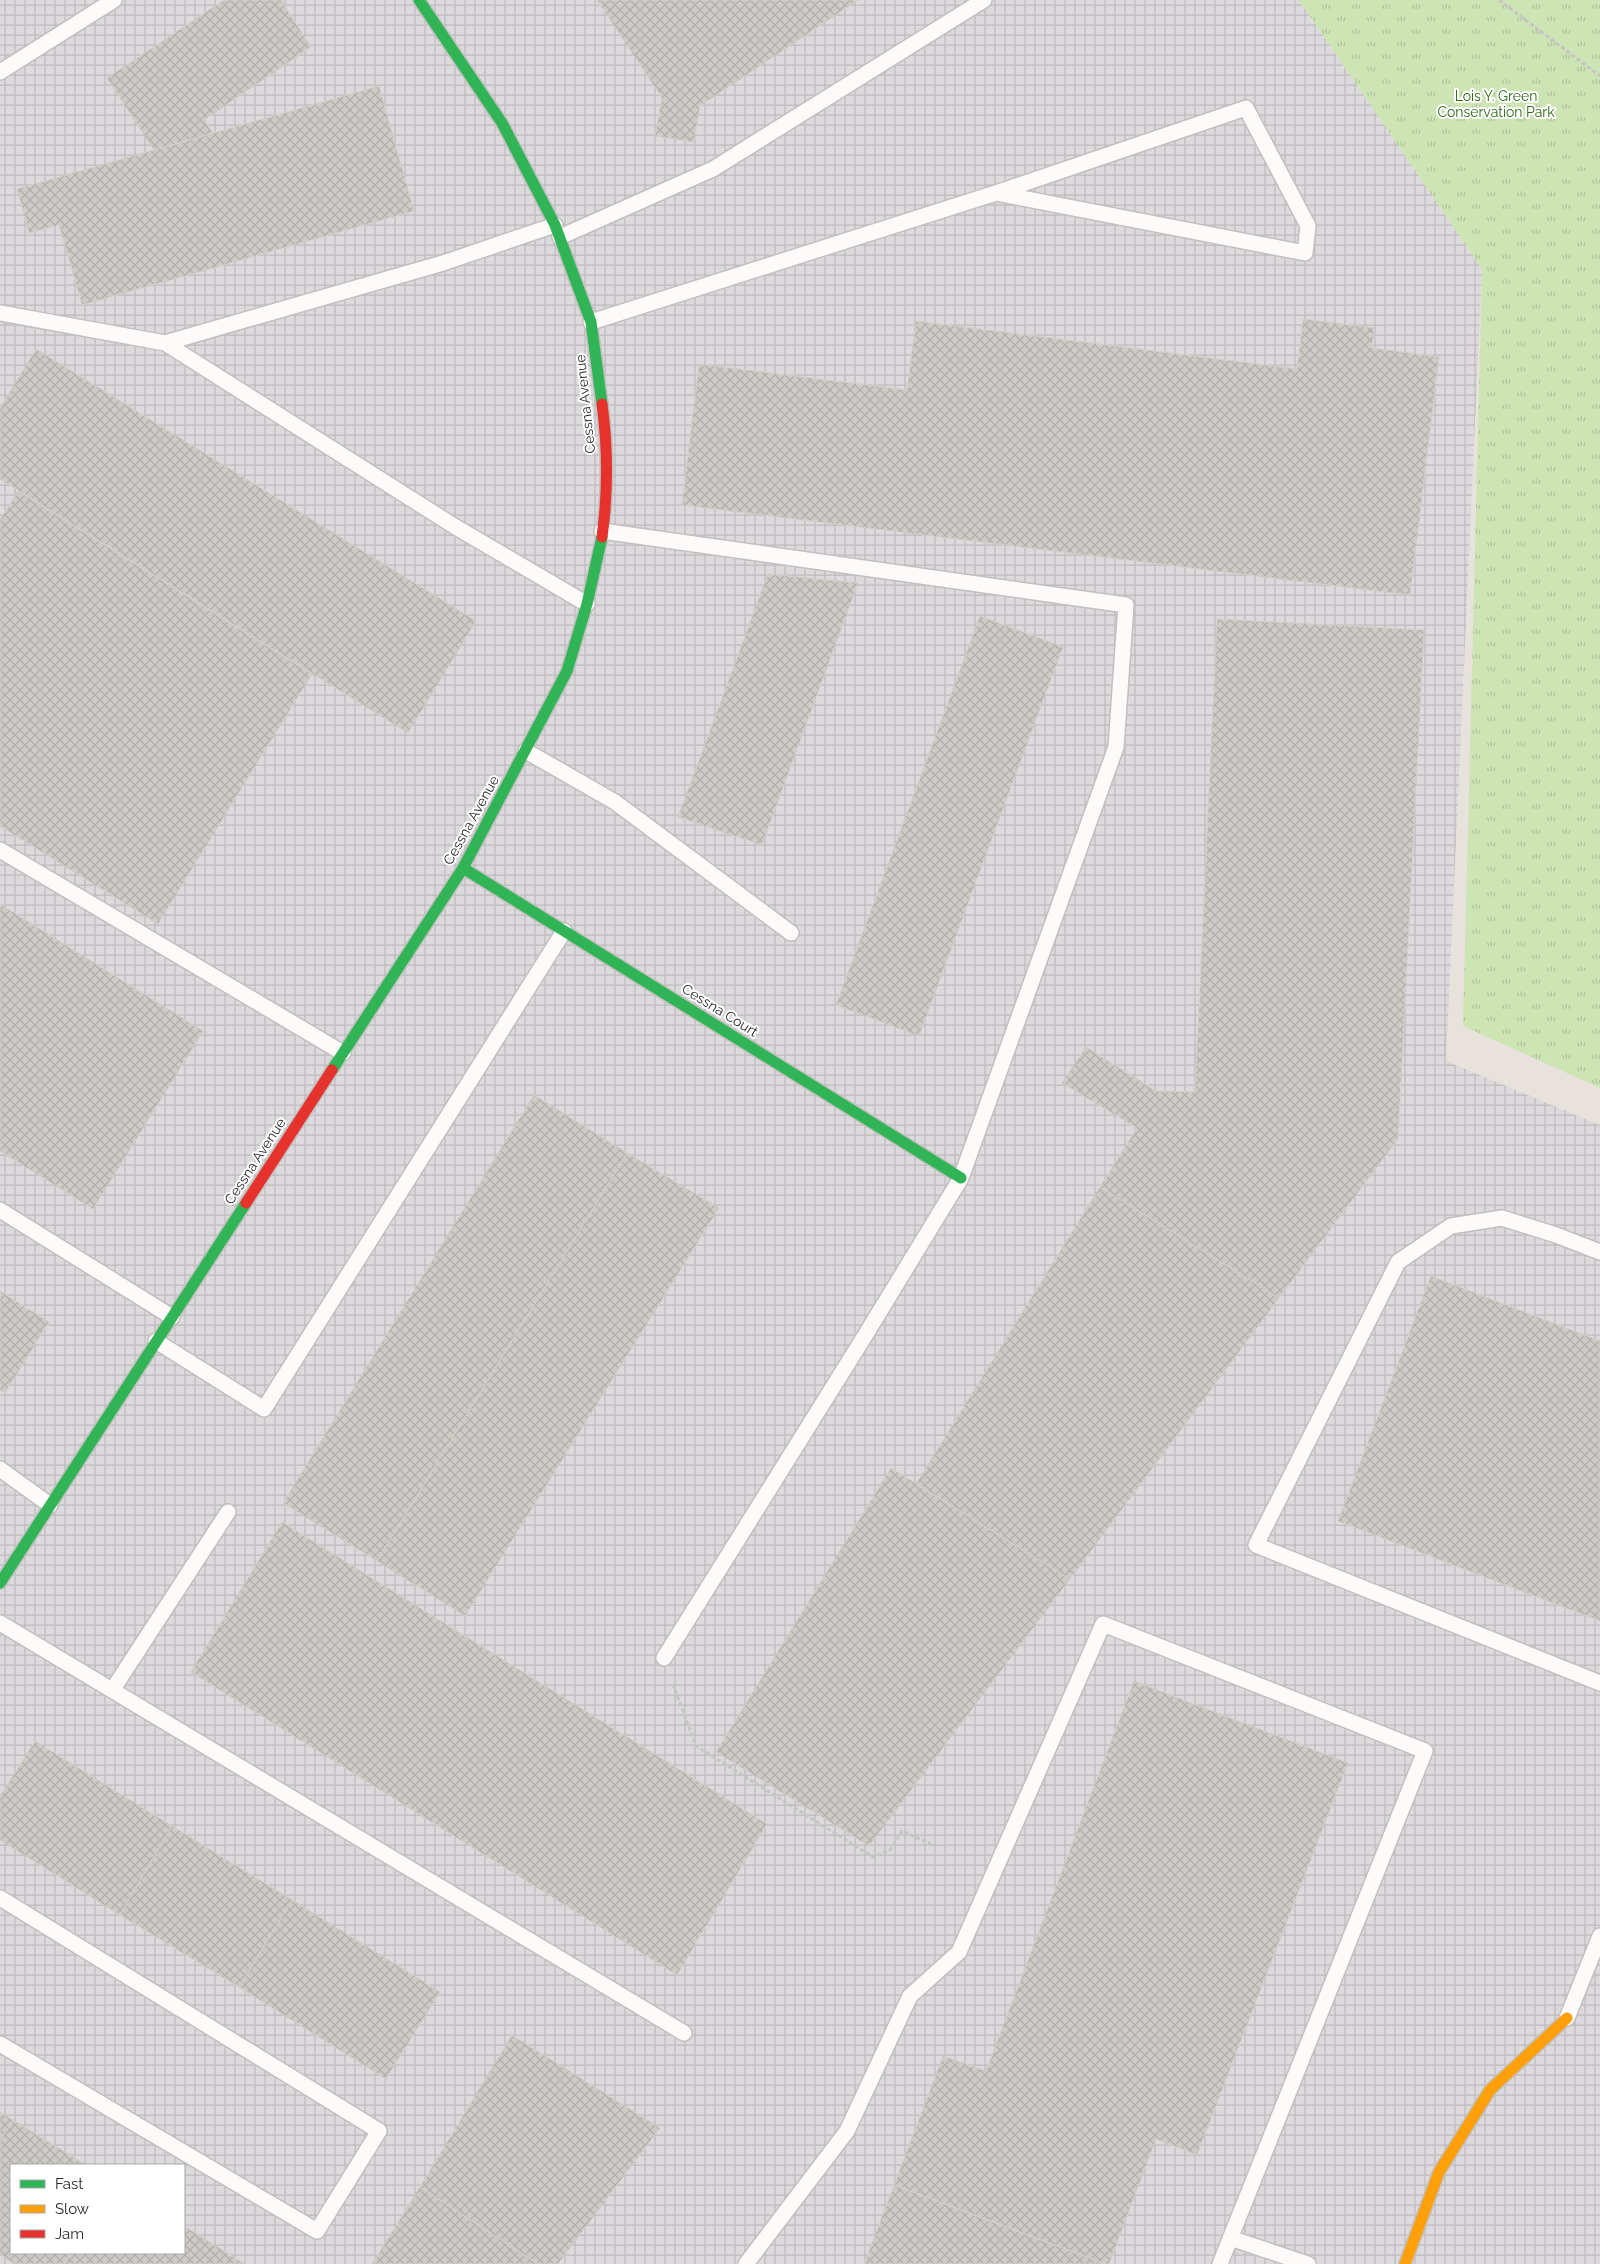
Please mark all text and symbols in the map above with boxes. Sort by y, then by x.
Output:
park label: Lois Y. Green Conservation Park [1437,88,1555,120]
street label: Cessna Avenue [572,354,598,454]
street label: Cessna Avenue [440,773,502,867]
street label: Cessna Court [679,980,761,1040]
street label: Cessna Avenue [221,1115,289,1207]
legend [10,2164,185,2254]
text: Fast [55,2175,83,2193]
text: Slow [55,2200,89,2218]
text: Jam [55,2225,84,2243]

